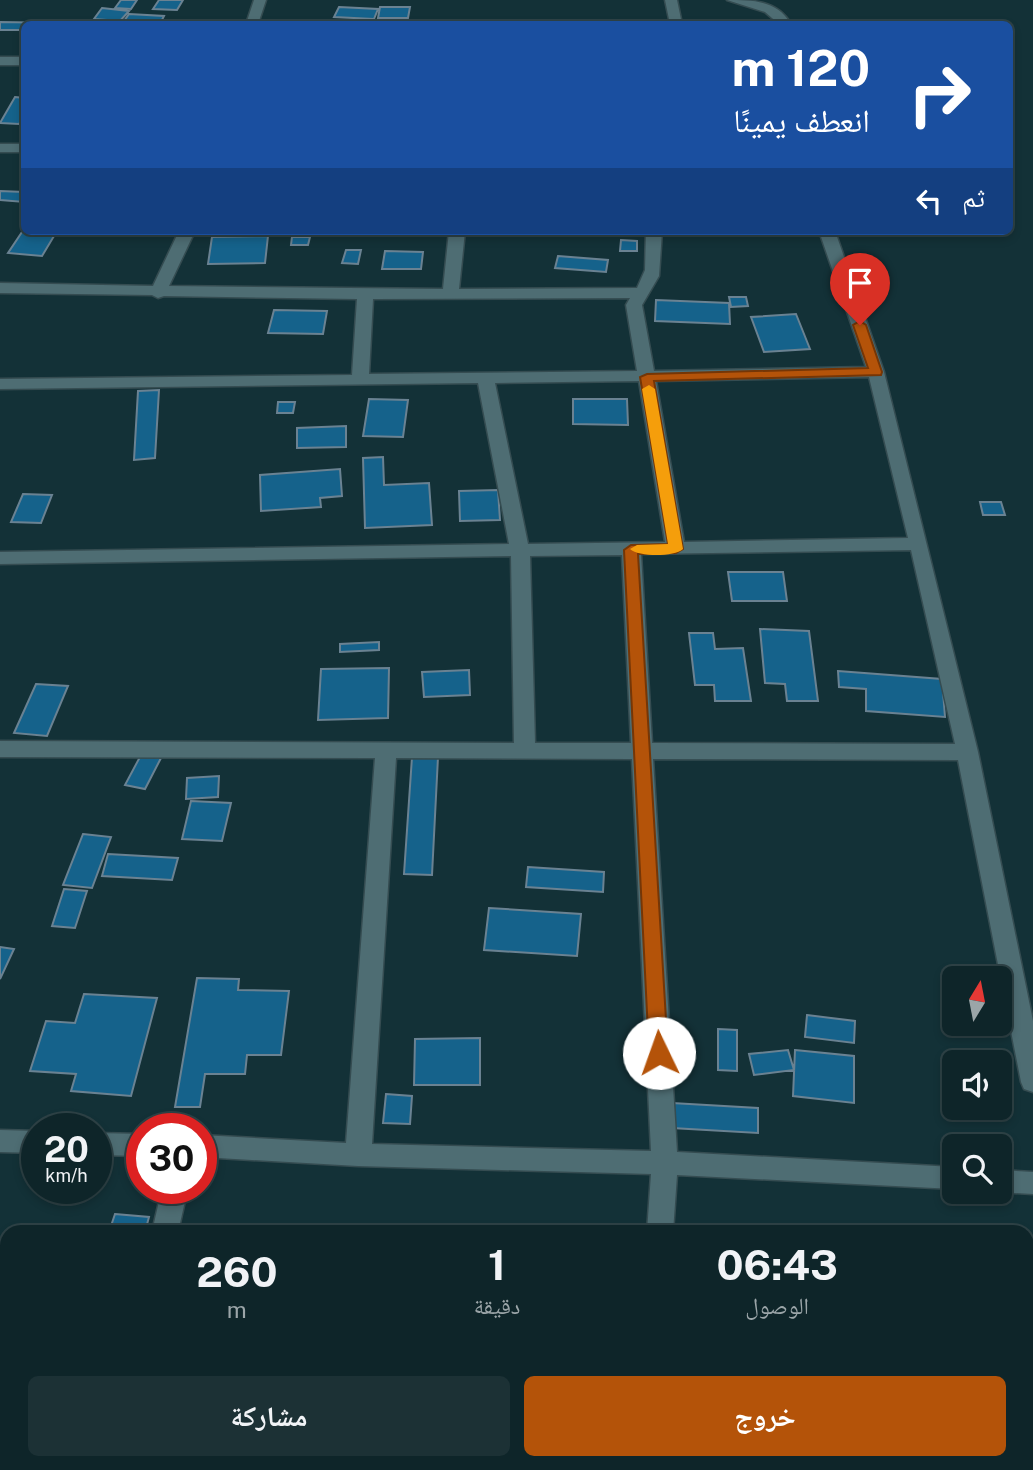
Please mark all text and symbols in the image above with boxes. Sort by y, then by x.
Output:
text: 120 m [731,39,870,97]
icon: right [894,49,985,140]
text: انعطف يمينًا [733,102,870,139]
icon: left [910,182,948,220]
text: ثم [962,182,985,213]
pin [830,253,890,325]
icon: arrive [841,264,879,302]
north arrow [942,966,1012,1036]
map controls [942,966,1012,1204]
position arrow [622,1016,696,1090]
button: sound [942,1050,1012,1120]
speed limit sign: 30 [126,1113,217,1204]
text: 20 [44,1129,89,1170]
button: search [942,1134,1012,1204]
text: km/h [45,1165,88,1186]
text: 1 [488,1240,506,1289]
text: 06:43 [717,1240,838,1289]
text: 260 [196,1247,278,1296]
text: دقيقة [474,1292,520,1319]
text: الوصول [745,1292,809,1319]
text: m [227,1296,247,1323]
button: مشاركة [28,1376,510,1456]
button: خروج [524,1376,1006,1456]

